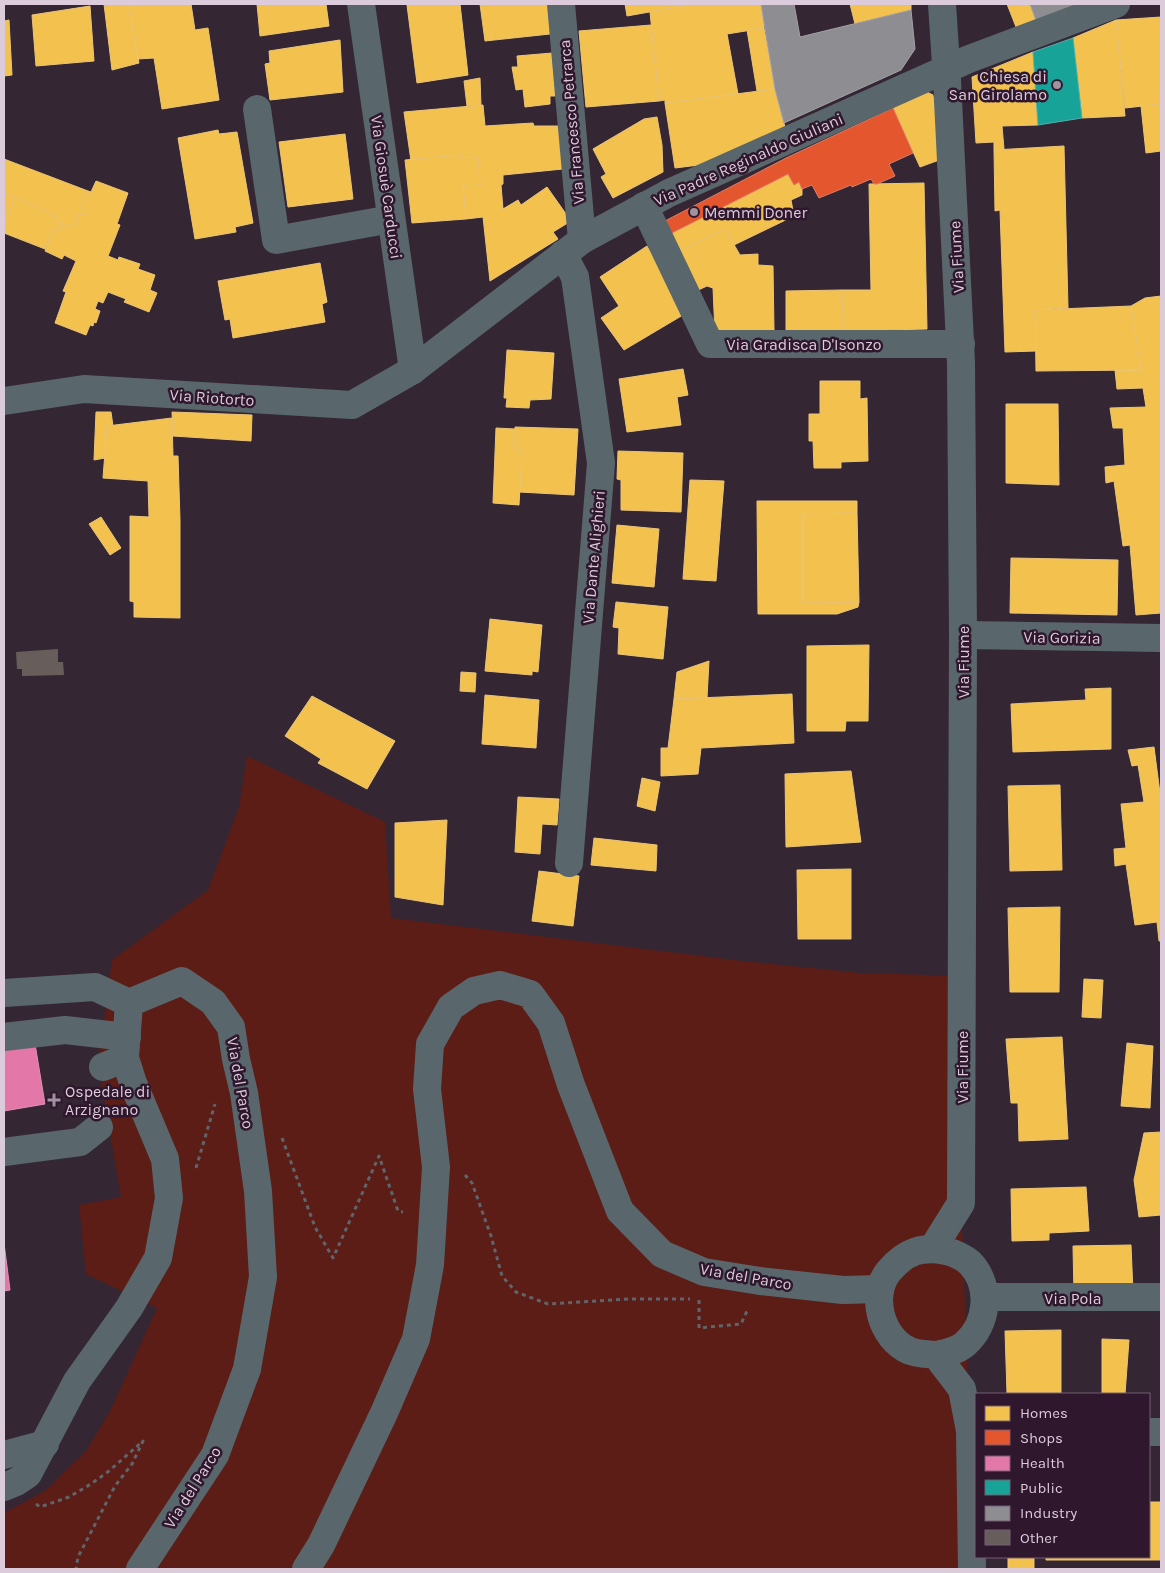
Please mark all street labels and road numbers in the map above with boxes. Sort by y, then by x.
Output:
street label: Via Francesco Petrarca [555,39,588,205]
street label: Via Padre Reginaldo Giuliani [651,109,846,210]
street label: Via Giosuè Carducci [367,114,406,260]
street label: Via Fiume [945,220,968,294]
street label: Via Gradisca D'Isonzo [726,335,882,354]
street label: Via Riotorto [169,385,255,410]
street label: Via Dante Alighieri [578,489,609,625]
street label: Via Fiume [954,626,973,698]
street label: Via Gorizia [1023,627,1101,648]
street label: Via Fiume [953,1031,972,1103]
street label: Via del Parco [223,1036,258,1130]
street label: Via del Parco [699,1259,793,1294]
street label: Via Pola [1044,1289,1102,1308]
street label: Via del Parco [160,1443,225,1532]

